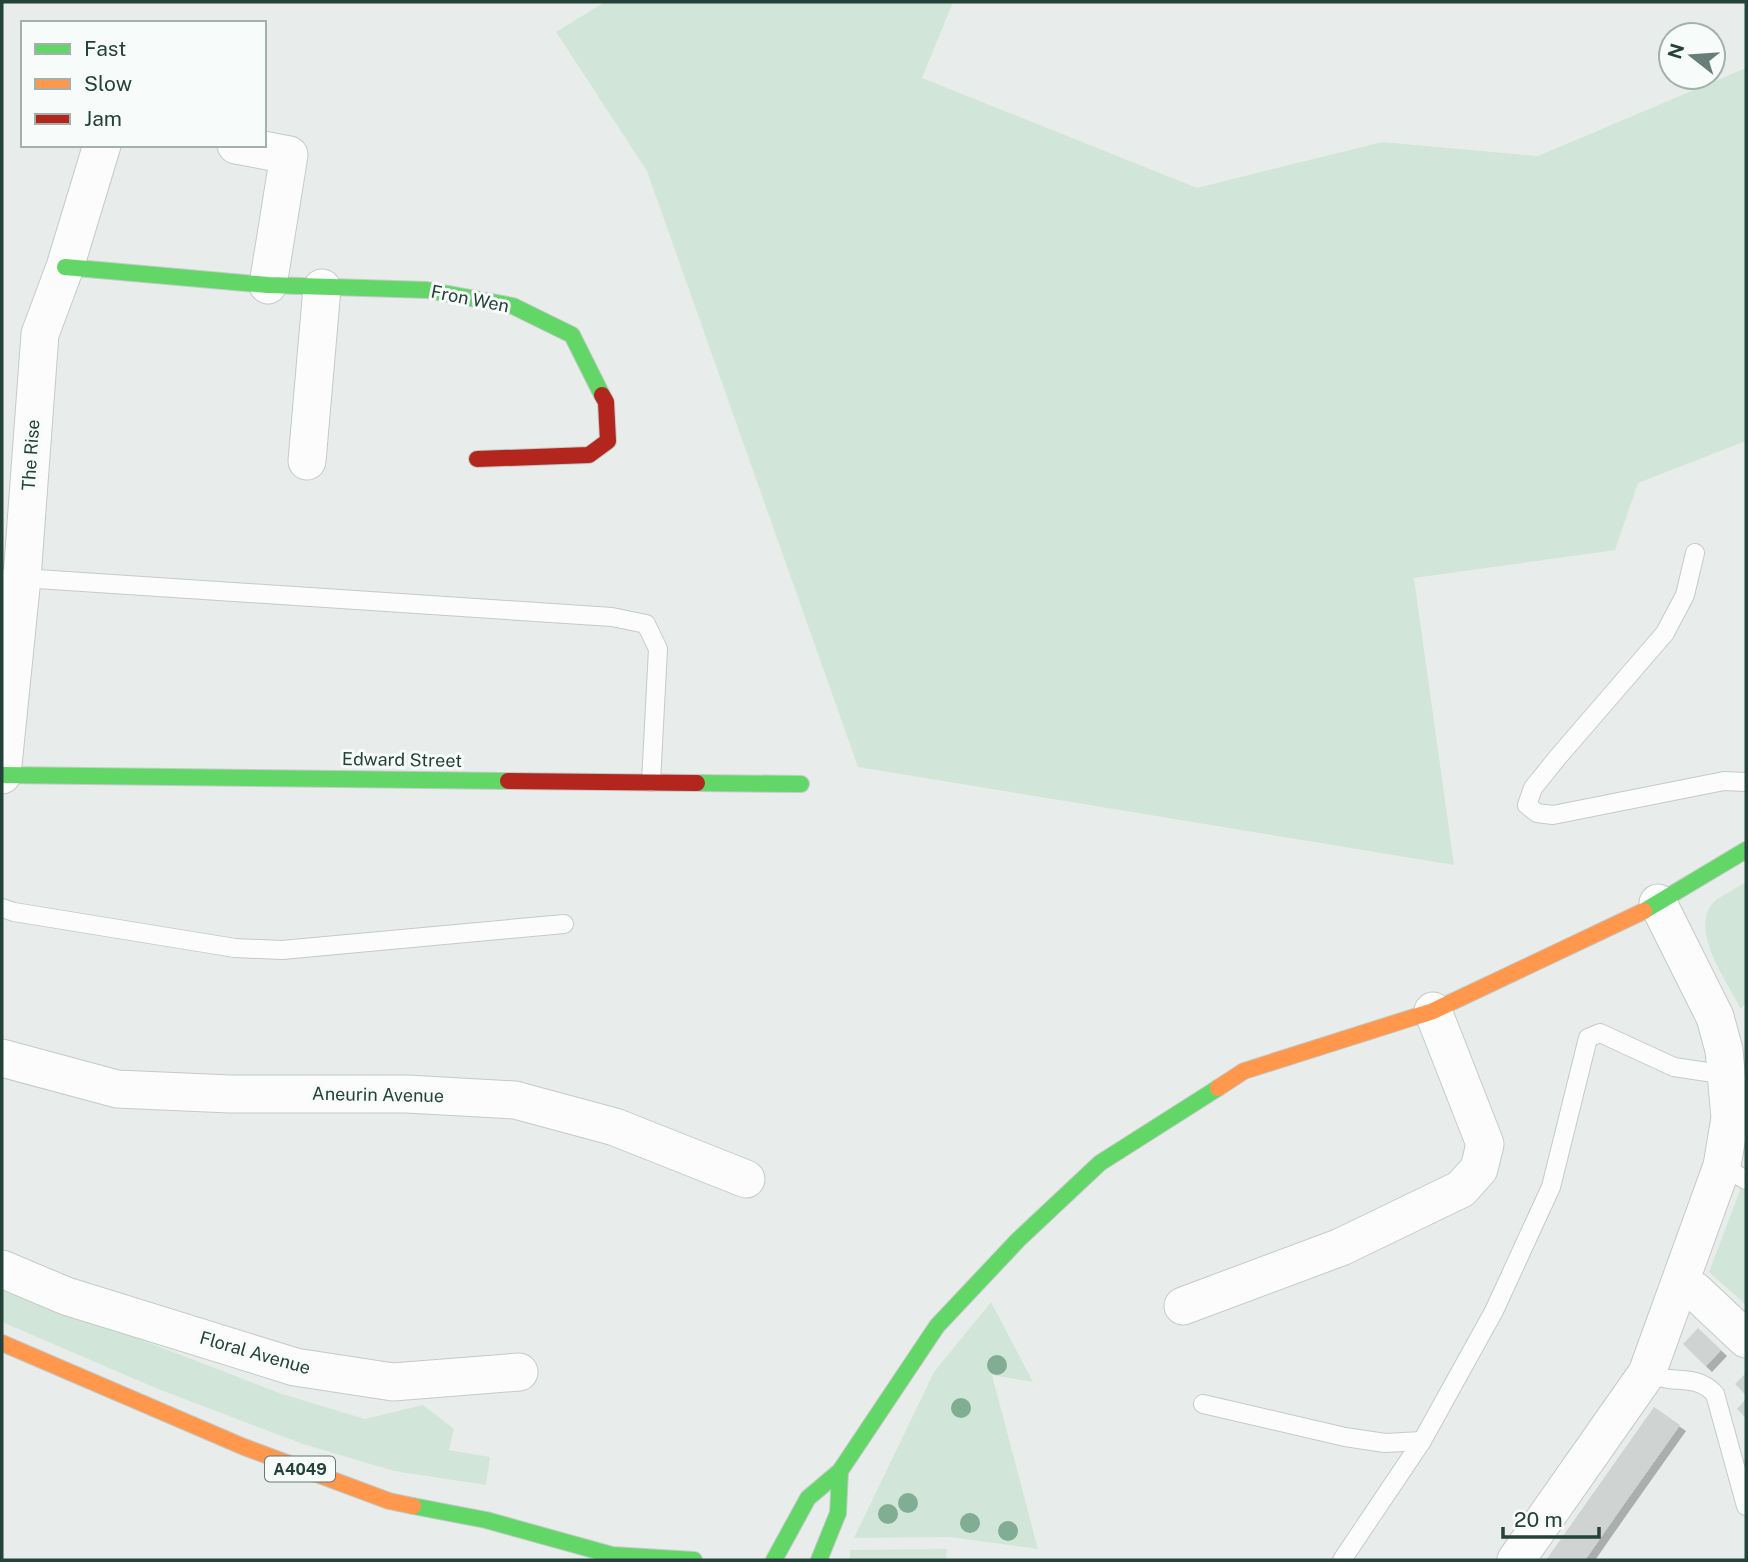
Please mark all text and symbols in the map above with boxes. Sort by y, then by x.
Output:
legend [21,21,266,147]
north arrow [1657,21,1727,91]
text: Fast [84,36,126,61]
text: N [1663,41,1688,61]
text: Slow [84,71,132,96]
text: Jam [84,106,122,131]
street label: Fron Wen [429,281,511,316]
street label: The Rise [18,419,43,491]
street label: Edward Street [342,748,462,771]
street label: Aneurin Avenue [312,1083,444,1106]
street label: Floral Avenue [197,1327,313,1378]
road number: A4049 [265,1456,335,1482]
scale bar [1503,1496,1599,1540]
text: 20 m [1514,1507,1563,1532]

